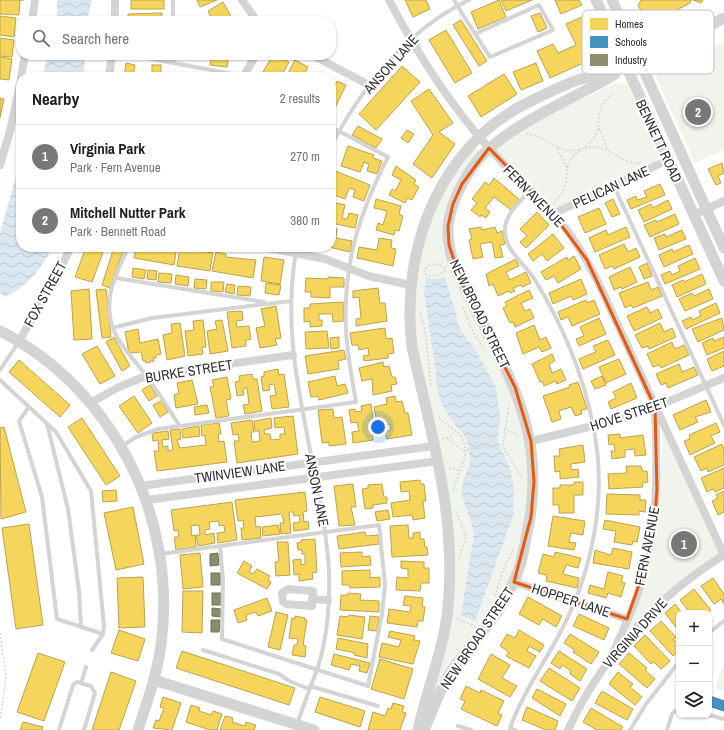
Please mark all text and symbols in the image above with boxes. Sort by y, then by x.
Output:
legend [582,10,714,74]
search box [16,16,336,60]
text: Homes [615,17,644,31]
icon: search [30,27,52,49]
text: Search here [62,28,129,49]
street label: ANSON LANE [359,30,422,98]
text: Schools [615,35,648,49]
text: Industry [615,53,648,67]
text: Nearby [32,87,79,110]
text: 2 results [280,90,320,107]
street label: BENNETT ROAD [632,97,686,185]
pin: 2 [685,97,711,127]
text: Virginia Park [70,138,145,159]
text: 1 [42,148,48,165]
text: 270 m [290,148,320,165]
text: Park · Fern Avenue [70,159,161,176]
street label: FERN AVENUE [500,161,568,231]
street label: PELICAN LANE [570,161,652,213]
text: Mitchell Nutter Park [70,202,186,223]
text: 2 [42,212,48,229]
text: 380 m [290,212,320,229]
text: Park · Bennett Road [70,223,166,240]
street label: NEW BROAD STREET [446,256,514,372]
street label: FOX STREET [20,258,70,330]
street label: BURKE STREET [144,355,234,387]
street label: HOVE STREET [588,393,670,435]
your location [368,417,388,437]
street label: ANSON LANE [301,451,333,528]
street label: TWINVIEW LANE [193,457,287,487]
street label: FERN AVENUE [631,505,663,587]
pin: 1 [671,529,697,559]
street label: HOPPER LANE [529,579,613,621]
street label: NEW BROAD STREET [436,584,518,692]
street label: VIRGINIA DRIVE [599,594,671,672]
map controls [676,610,712,718]
button: + [676,610,712,646]
button: − [676,646,712,682]
button: layers [676,682,712,718]

